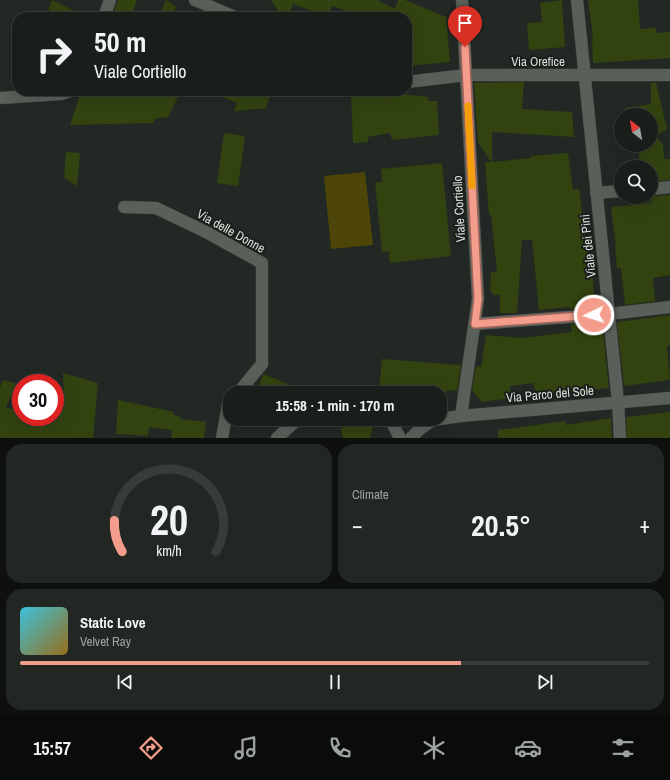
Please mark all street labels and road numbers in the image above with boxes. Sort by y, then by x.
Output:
street label: Via Orefice [511,53,565,70]
street label: Viale Cortiello [449,175,469,243]
street label: Via delle Donne [194,205,268,257]
street label: Viale dei Pini [576,213,600,279]
street label: Via Parco del Sole [505,382,595,406]

